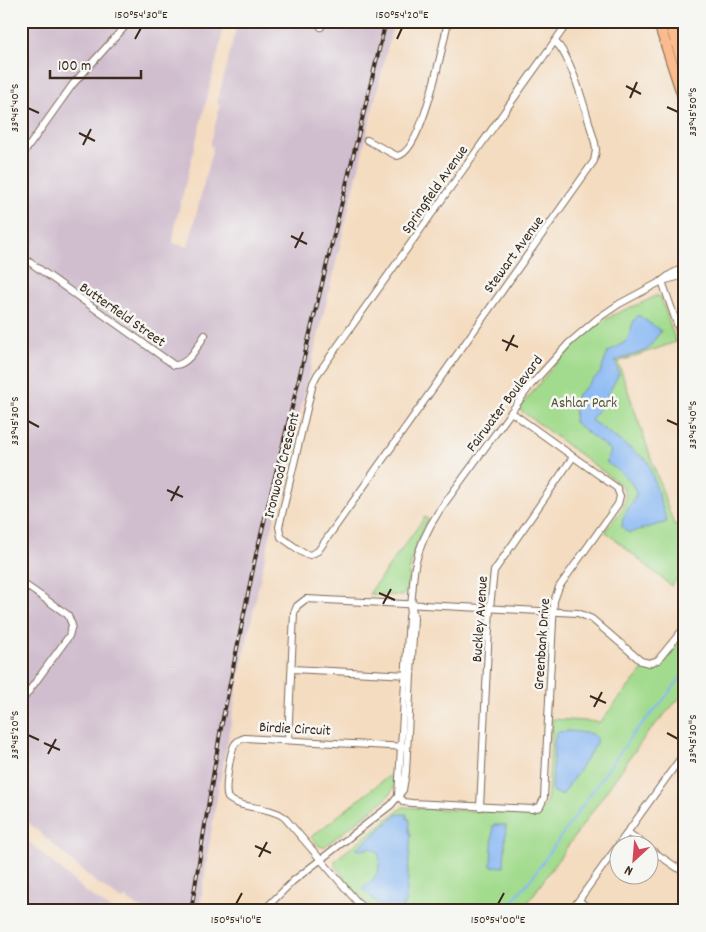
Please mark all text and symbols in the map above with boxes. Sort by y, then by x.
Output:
text: 150°54'30"E [114,7,168,24]
text: 150°54'20"E [376,7,429,24]
scale bar [50,48,141,80]
text: 100 m [58,56,91,78]
text: 33°45'40"S [7,84,24,132]
text: 33°45'50"S [685,87,702,137]
street label: Springfield Avenue [397,141,475,239]
street label: Stewart Avenue [479,212,550,298]
street label: Butterfield Street [74,278,170,354]
street label: Fairwater Boulevard [462,351,549,457]
park label: Ashlar Park [551,393,617,415]
text: 33°45'30"S [7,397,24,445]
text: 33°45'40"S [685,401,702,449]
street label: Ironwood Crescent [259,410,307,521]
street label: Buckley Avenue [467,575,495,663]
street label: Greenbank Drive [529,597,557,691]
text: 33°45'20"S [7,711,24,759]
text: 33°45'30"S [685,715,702,763]
street label: Birdie Circuit [259,717,332,743]
north arrow [608,834,658,884]
text: N [622,859,637,880]
text: 150°54'10"E [211,912,262,929]
text: 150°54'00"E [471,912,526,929]

